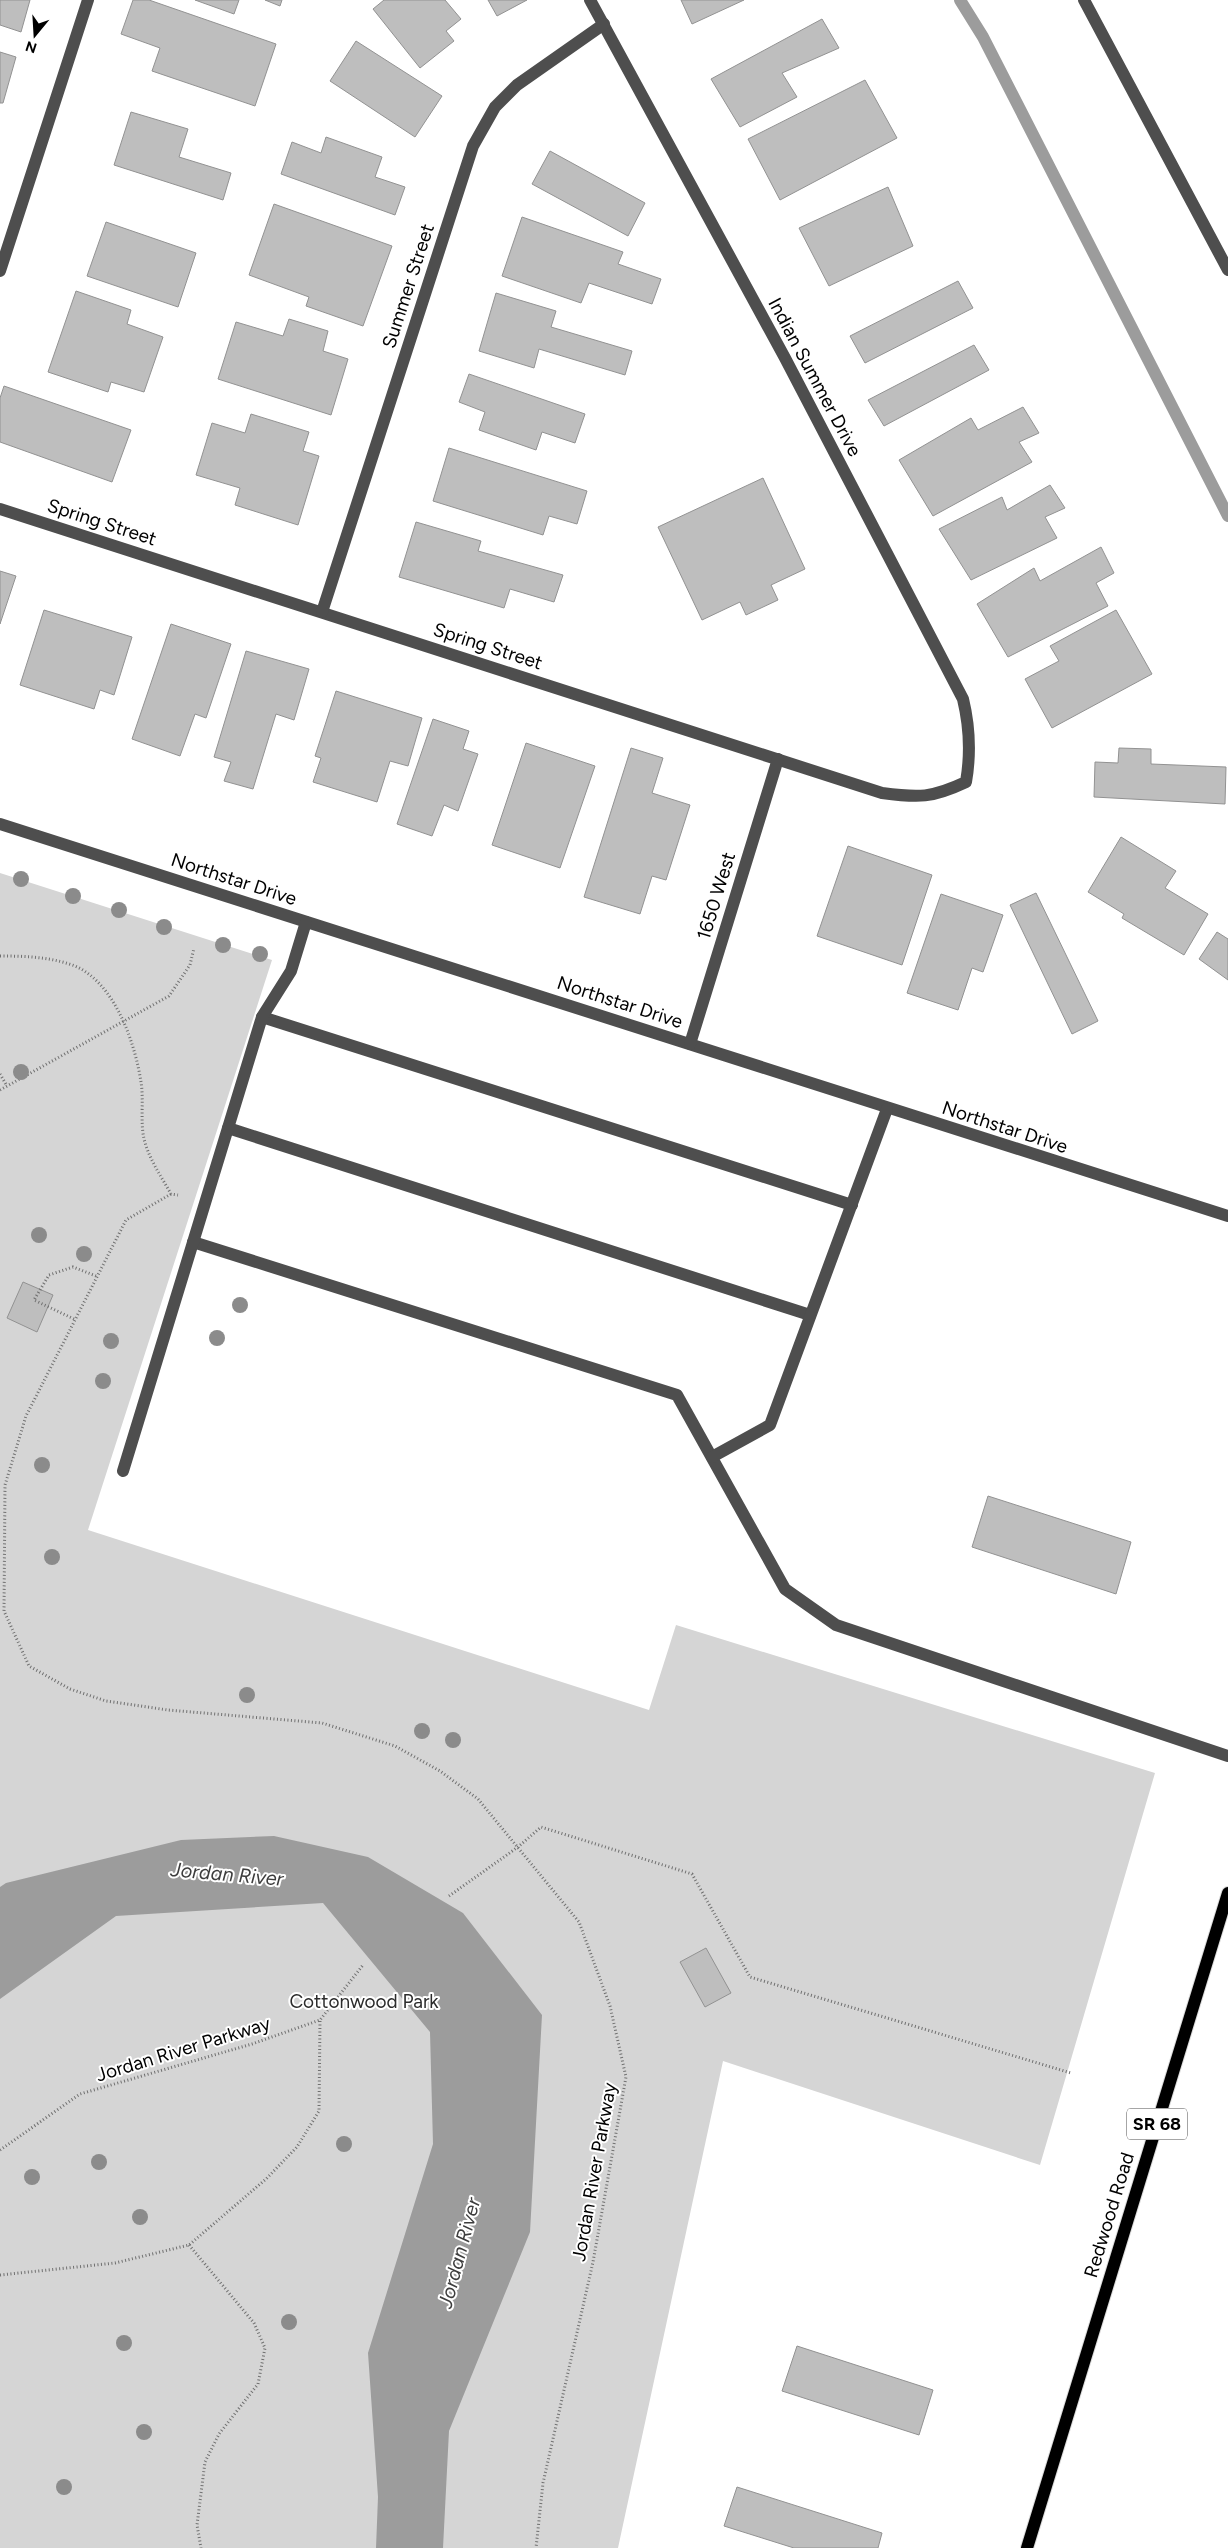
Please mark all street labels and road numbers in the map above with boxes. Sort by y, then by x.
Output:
street label: Summer Street [377,221,439,351]
street label: Indian Summer Drive [763,294,867,460]
street label: Spring Street [45,494,159,550]
street label: Spring Street [431,618,545,674]
street label: Northstar Drive [168,848,300,910]
street label: 1650 West [692,849,740,943]
street label: Northstar Drive [554,971,686,1033]
street label: Northstar Drive [939,1096,1071,1158]
street label: Jordan River Parkway [93,2012,273,2086]
street label: Jordan River Parkway [567,2081,621,2263]
road number: SR 68 [1127,2108,1187,2140]
street label: Redwood Road [1079,2150,1139,2280]

